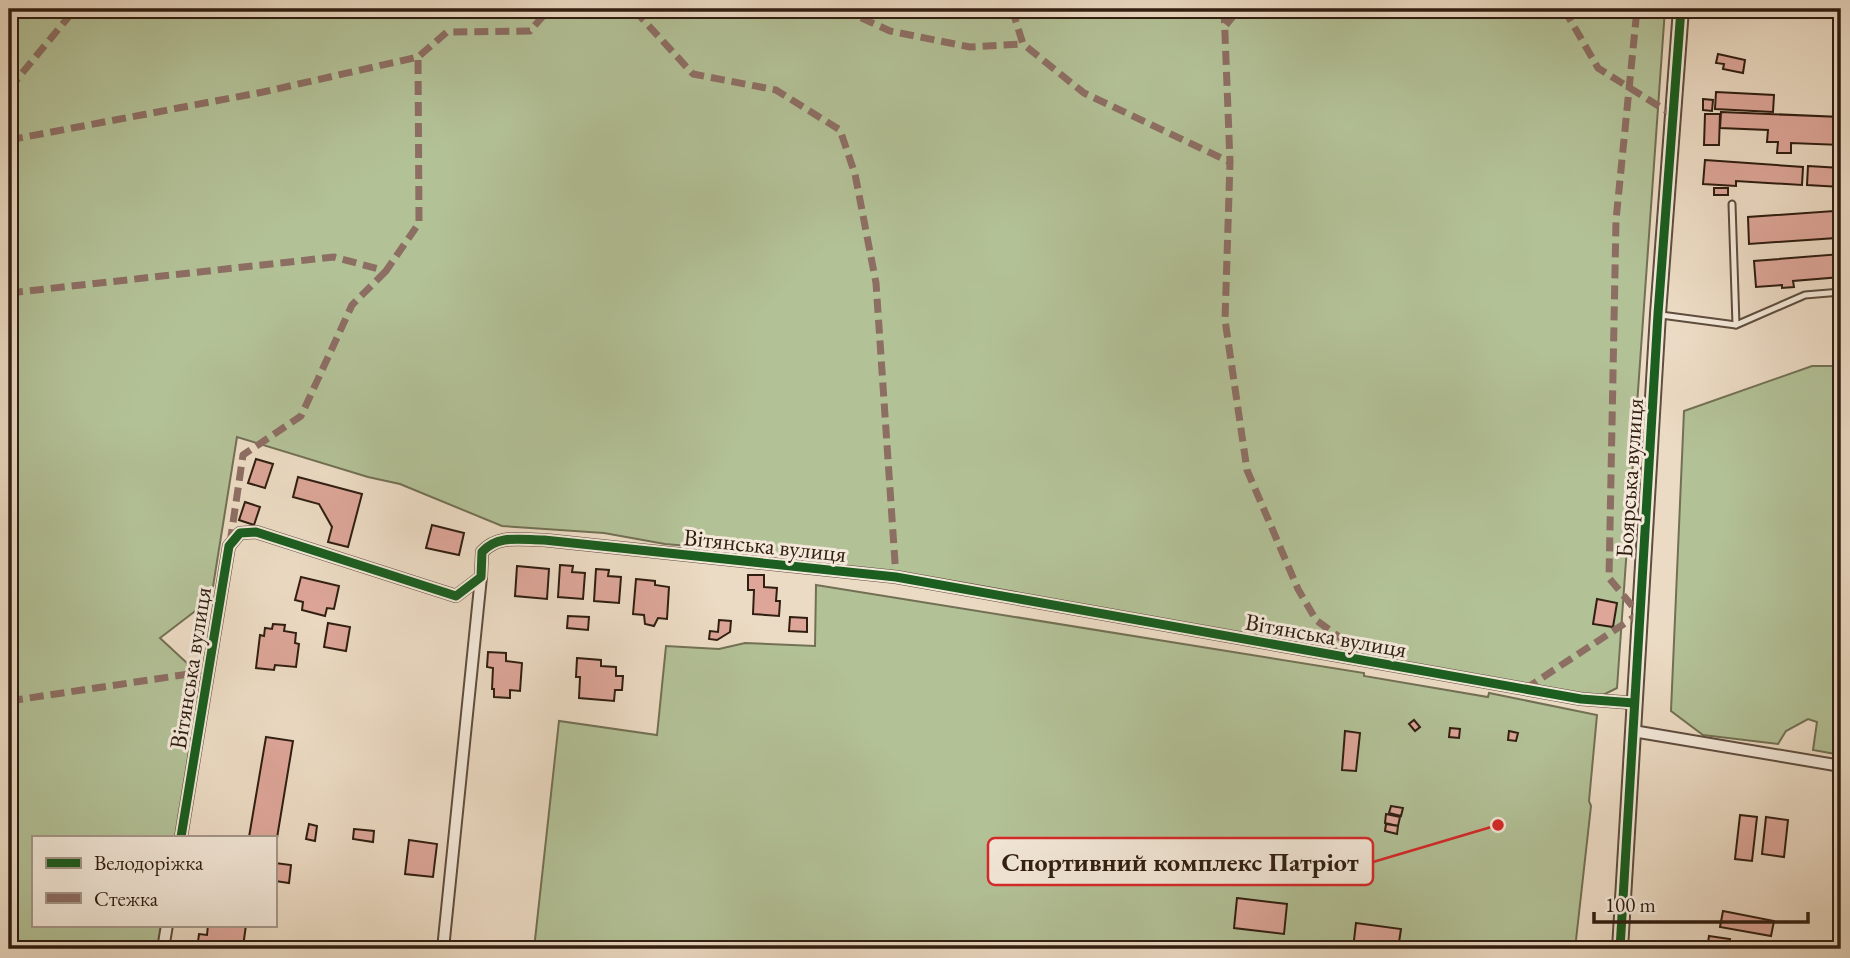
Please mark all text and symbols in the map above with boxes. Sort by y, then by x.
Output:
street label: Боярська вулиця [1608,397,1650,559]
street label: Вітянська вулиця [682,521,848,569]
street label: Вітянська вулиця [162,584,218,751]
street label: Вітянська вулиця [1243,606,1410,665]
legend [32,836,276,926]
callout: Спортивний комплекс Патріот [988,838,1373,885]
text: Спортивний комплекс Патріот [1001,845,1359,879]
text: Велодоріжка [94,849,204,876]
scale bar [1594,881,1808,925]
text: Стежка [94,885,159,912]
text: 100 m [1605,891,1656,918]

